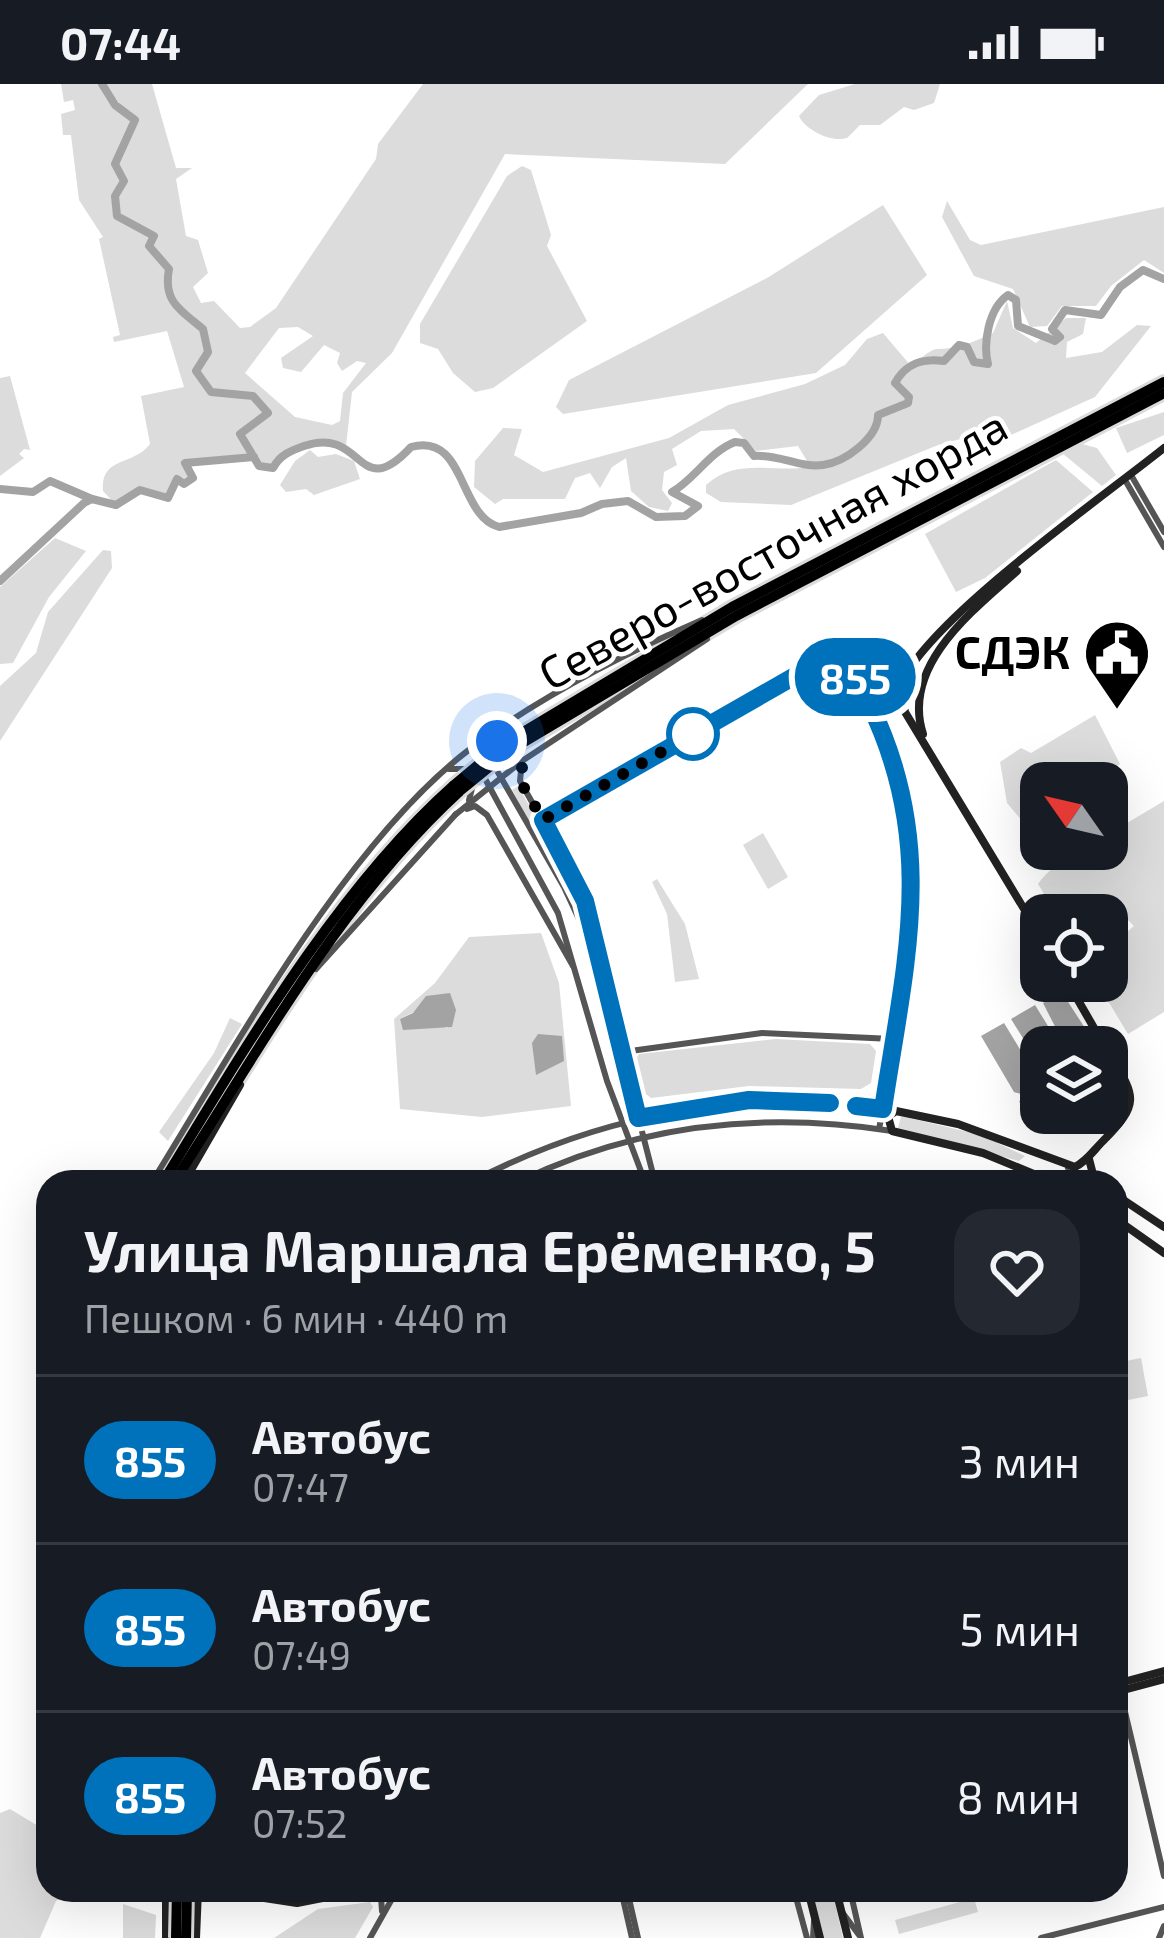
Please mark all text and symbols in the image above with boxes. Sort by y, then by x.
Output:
text: 07:44 [60,15,181,69]
street label: Северо-восточная хорда [528,397,1016,700]
public building icon: СДЭК [1082,618,1152,712]
place label: СДЭК [955,624,1070,678]
line badge: 855 [786,638,924,716]
text: 855 [819,652,891,702]
unlabelled marker [668,709,718,759]
your location [467,711,527,771]
north arrow [1020,762,1128,870]
map controls [1020,762,1128,1134]
button: locate [1020,894,1128,1002]
button: layers [1020,1026,1128,1134]
button: heart [954,1209,1080,1335]
text: Улица Маршала Ерёменко, 5 [84,1215,876,1283]
text: Пешком · 6 мин · 440 m [84,1294,508,1341]
text: Автобус [252,1409,431,1463]
text: 3 мин [959,1433,1080,1487]
text: 855 [114,1435,186,1485]
text: 07:47 [252,1463,349,1510]
text: Автобус [252,1577,431,1631]
text: 5 мин [960,1601,1080,1655]
text: 855 [114,1603,186,1653]
text: 07:49 [252,1631,351,1678]
text: Автобус [252,1745,431,1799]
text: 8 мин [956,1769,1080,1823]
text: 855 [114,1771,186,1821]
text: 07:52 [252,1799,348,1846]

